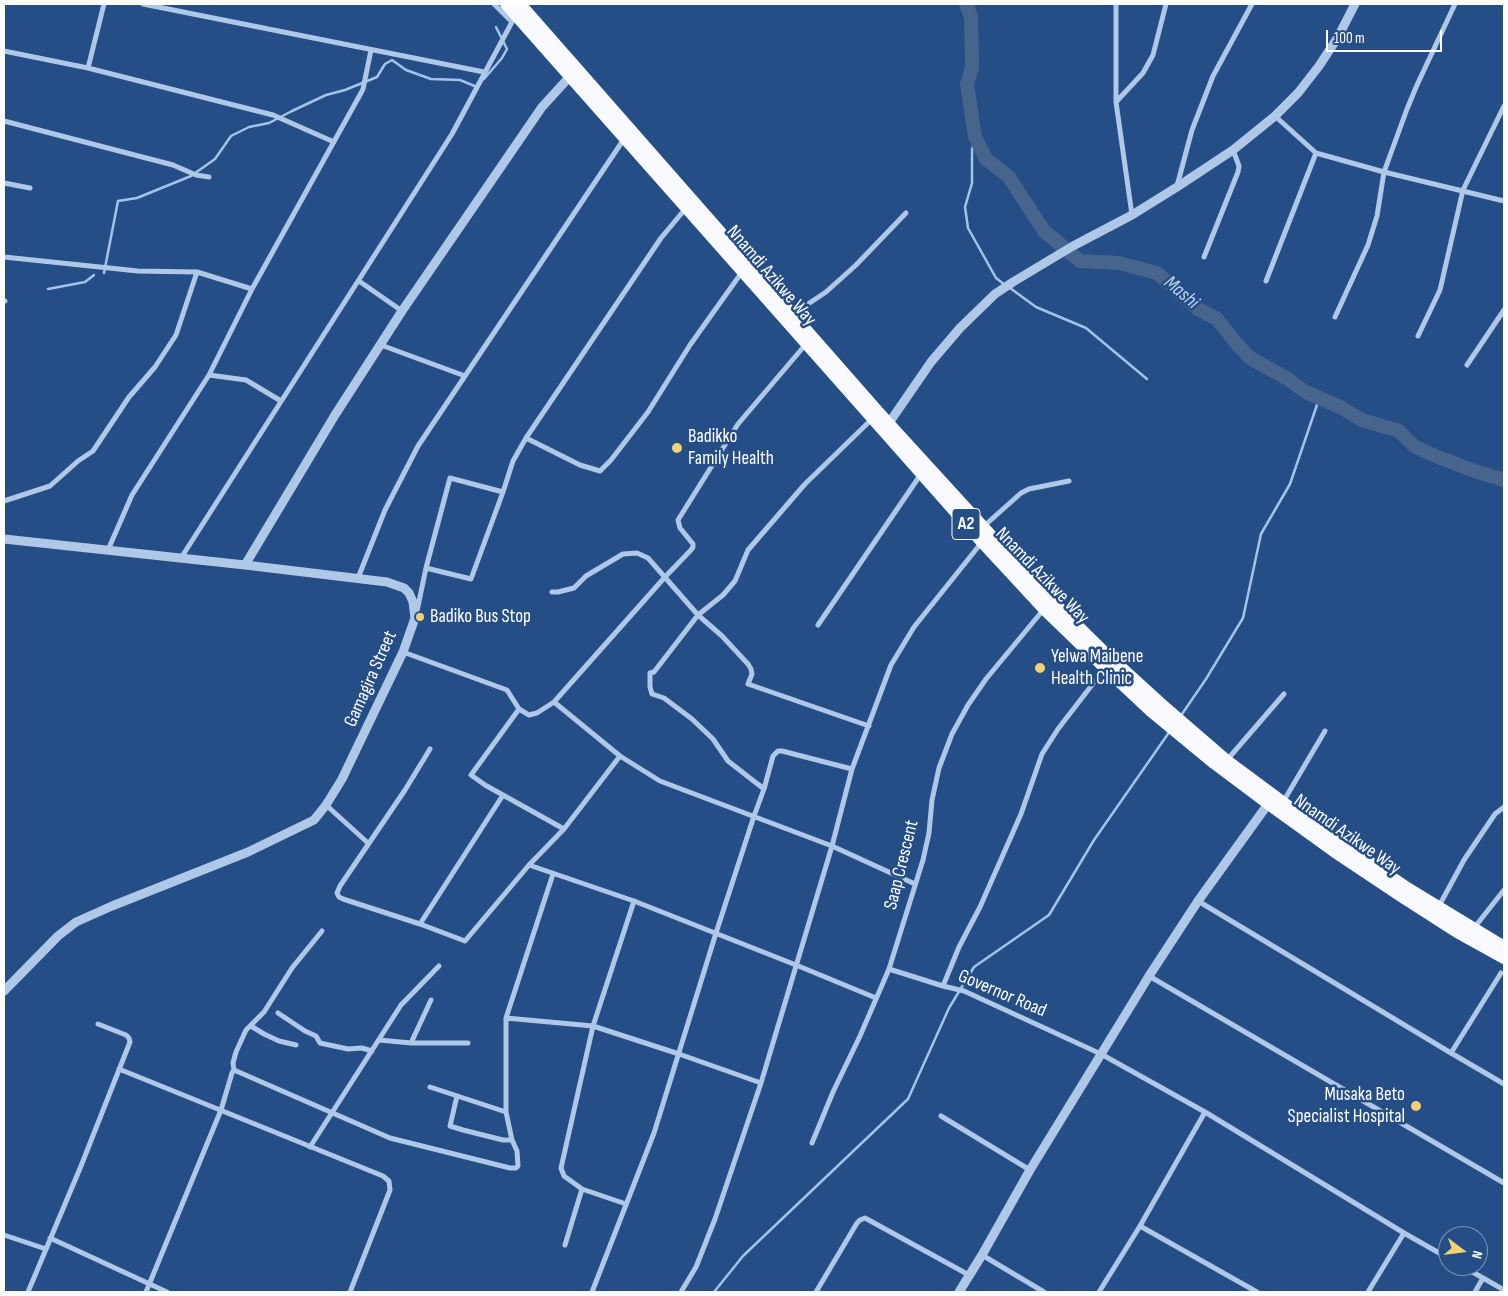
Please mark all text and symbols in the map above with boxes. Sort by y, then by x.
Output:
scale bar [1328,20,1444,52]
text: 100 m [1334,29,1365,48]
street label: Nnamdi Azikwe Way [721,221,821,331]
water label: Mashi [1158,271,1204,315]
place label: Badikko Family Health [688,426,774,470]
marker: Badikko Family Health [670,441,684,455]
road number: A2 [952,508,980,540]
street label: Nnamdi Azikwe Way [990,523,1094,629]
place label: Badiko Bus Stop [430,606,531,628]
marker: Badiko Bus Stop [414,611,426,623]
street label: Gamagira Street [340,627,402,731]
place label: Yelwa Maibene Health Clinic [1051,646,1143,690]
marker: Yelwa Maibene Health Clinic [1033,661,1047,675]
street label: Nnamdi Azikwe Way [1289,790,1405,880]
street label: Saap Crescent [880,818,924,912]
street label: Governor Road [954,965,1050,1023]
place label: Musaka Beto Specialist Hospital [1288,1084,1405,1128]
marker: Musaka Beto Specialist Hospital [1409,1099,1423,1113]
north arrow [1438,1226,1488,1276]
text: N [1468,1249,1486,1261]

